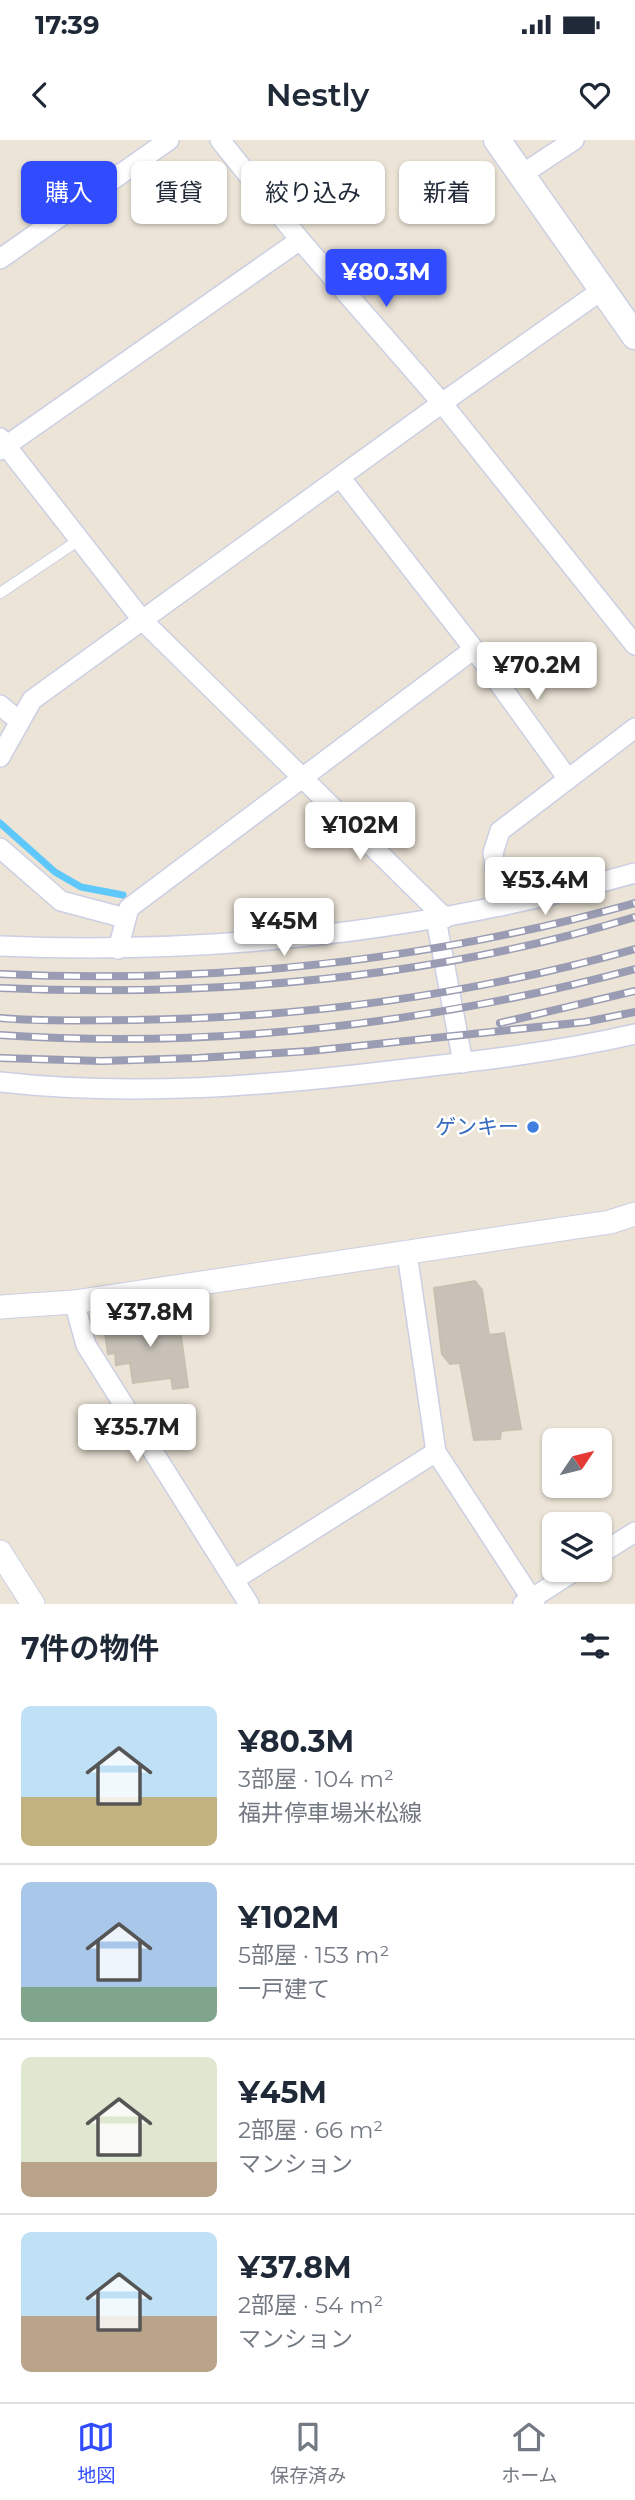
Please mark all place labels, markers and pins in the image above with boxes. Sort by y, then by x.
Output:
pin: ¥80.3M [329,250,443,309]
pin: ¥70.2M [480,643,594,702]
pin: ¥102M [311,802,409,862]
pin: ¥53.4M [488,858,602,917]
pin: ¥45M [243,898,325,958]
place label: ゲンキー [435,1114,519,1139]
marker: ゲンキー [525,1119,541,1135]
pin: ¥37.8M [93,1290,207,1349]
pin: ¥35.7M [80,1404,194,1464]

